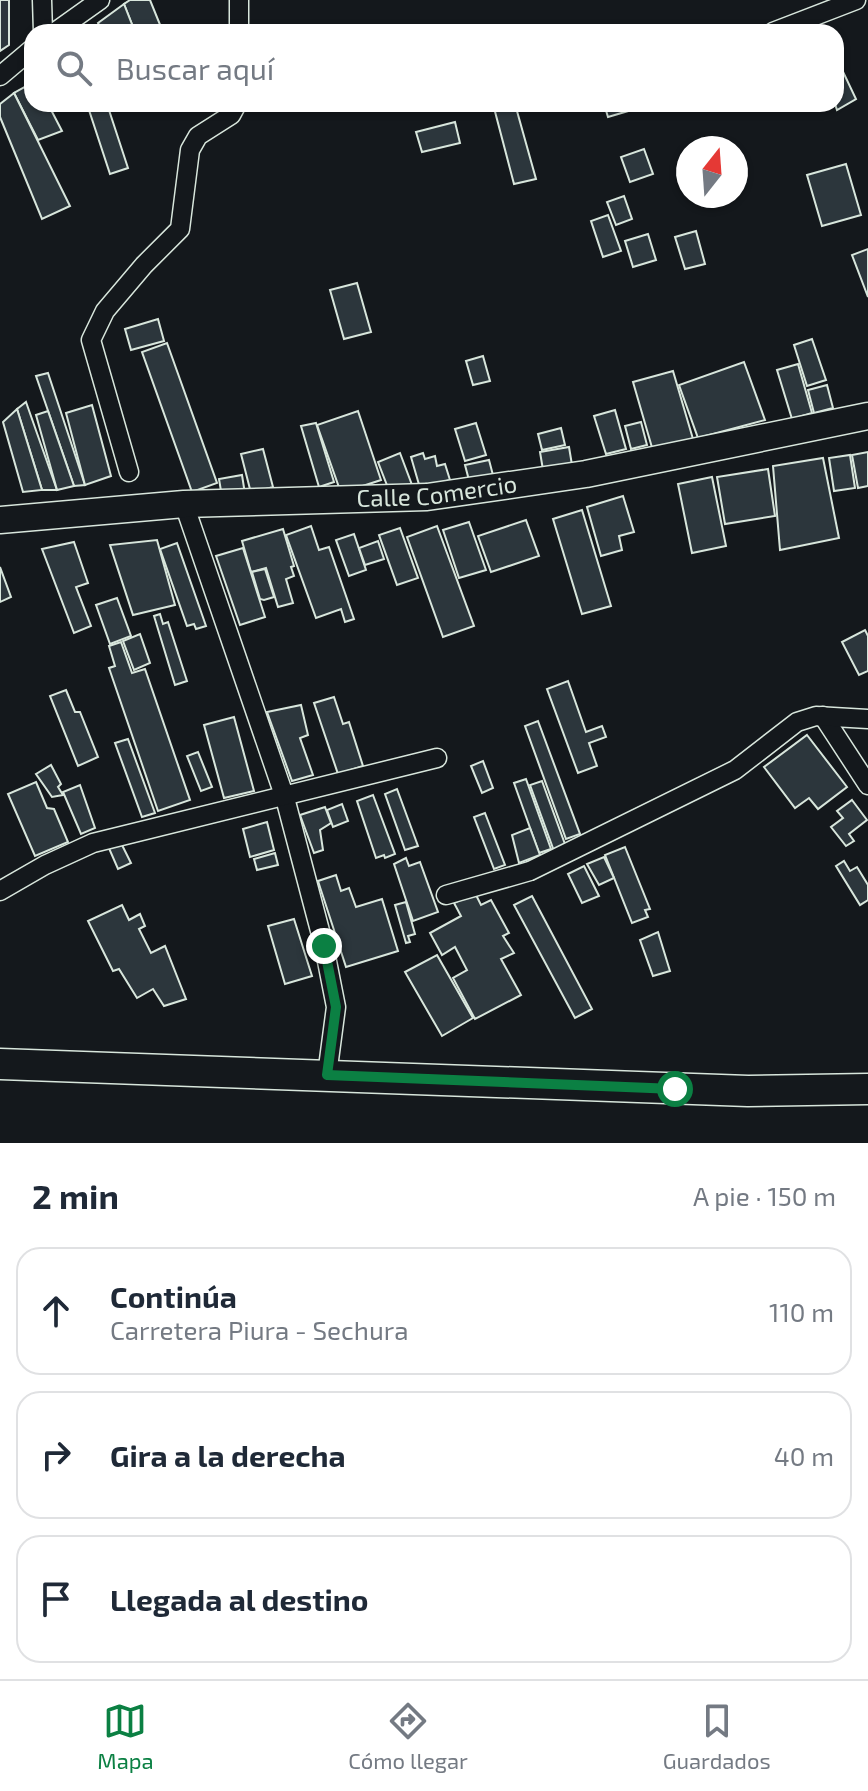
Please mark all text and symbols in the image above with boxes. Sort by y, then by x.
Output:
search box [24,24,844,112]
icon: search [52,46,96,90]
text: Buscar aquí [116,50,274,86]
north arrow [676,136,748,208]
street label: Calle Comercio [356,468,519,512]
route end [306,928,342,964]
route start [657,1071,693,1107]
text: 2 min [32,1175,119,1216]
text: A pie · 150 m [693,1180,836,1211]
text: Continúa [110,1278,237,1314]
icon: ahead [34,1289,78,1333]
text: 110 m [769,1296,834,1327]
text: Carretera Piura - Sechura [110,1314,408,1345]
icon: right [34,1433,78,1477]
text: Gira a la derecha [110,1437,346,1473]
text: 40 m [774,1440,834,1471]
icon: arrive [34,1577,78,1621]
text: Llegada al destino [110,1581,369,1617]
tab: Mapa [97,1699,154,1773]
tab: Cómo llegar [348,1699,468,1773]
tab: Guardados [663,1699,771,1773]

